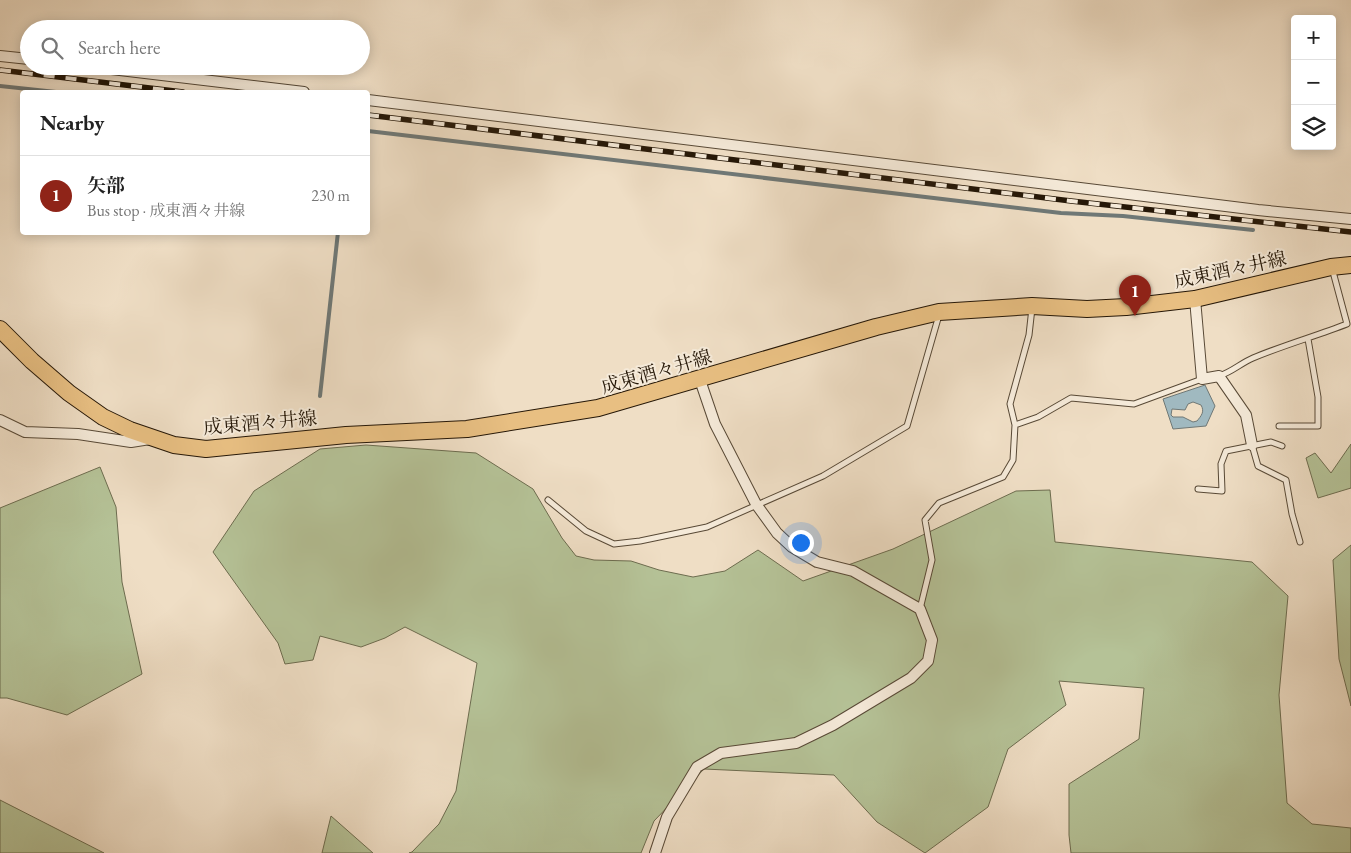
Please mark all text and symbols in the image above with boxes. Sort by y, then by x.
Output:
map controls [1291,15,1336,150]
button: + [1291,15,1336,60]
search box [20,20,370,75]
icon: search [38,34,66,62]
text: Search here [78,35,160,60]
button: − [1291,60,1336,105]
button: layers [1291,105,1336,150]
text: Nearby [40,109,104,136]
text: 矢部 [87,173,125,198]
text: 1 [52,185,60,206]
text: 230 m [311,185,350,206]
text: Bus stop · 成東酒々井線 [87,200,245,221]
street label: 成東酒々井線 [1172,245,1288,294]
pin: 1 [1119,275,1151,316]
street label: 成東酒々井線 [598,344,714,399]
street label: 成東酒々井線 [202,405,318,440]
your location [788,530,814,556]

